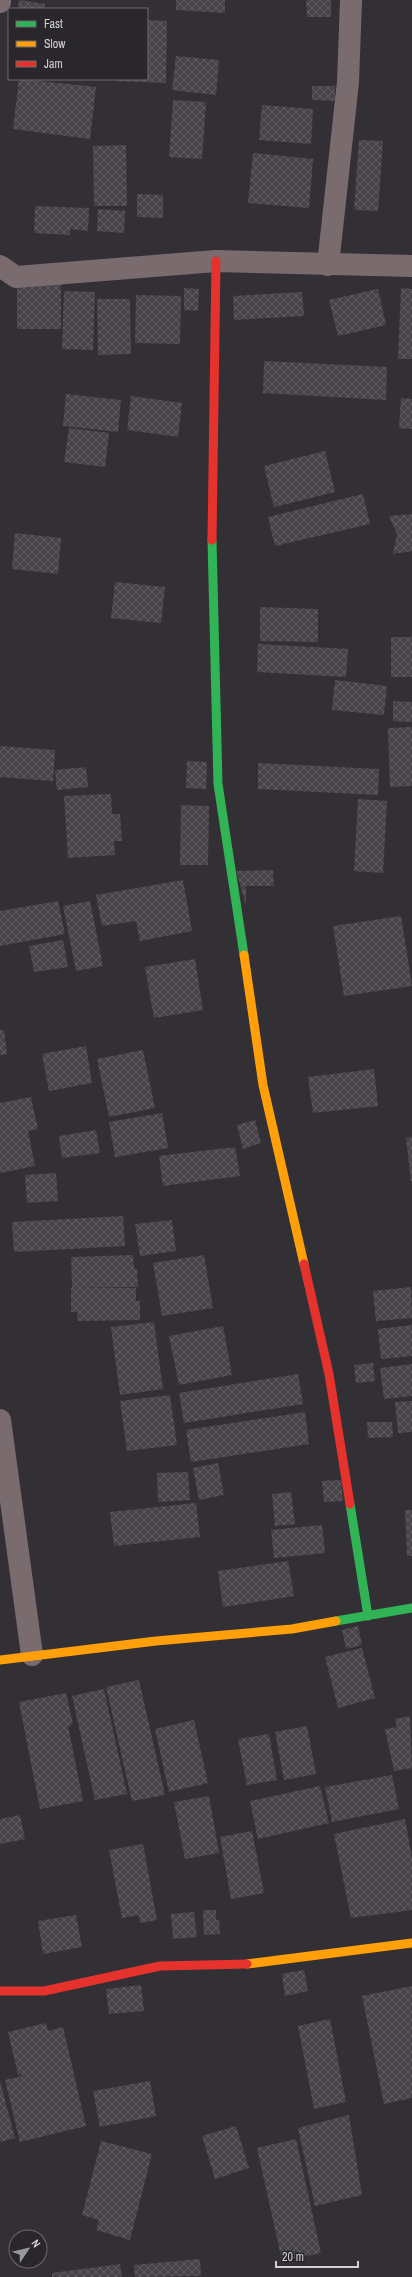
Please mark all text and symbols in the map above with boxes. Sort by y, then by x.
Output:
legend [8,8,148,80]
text: Fast [44,16,63,32]
text: Slow [44,36,66,52]
text: Jam [44,56,63,72]
north arrow [8,2229,48,2269]
text: N [29,2237,44,2250]
scale bar [276,2243,358,2269]
text: 20 m [282,2249,304,2265]

